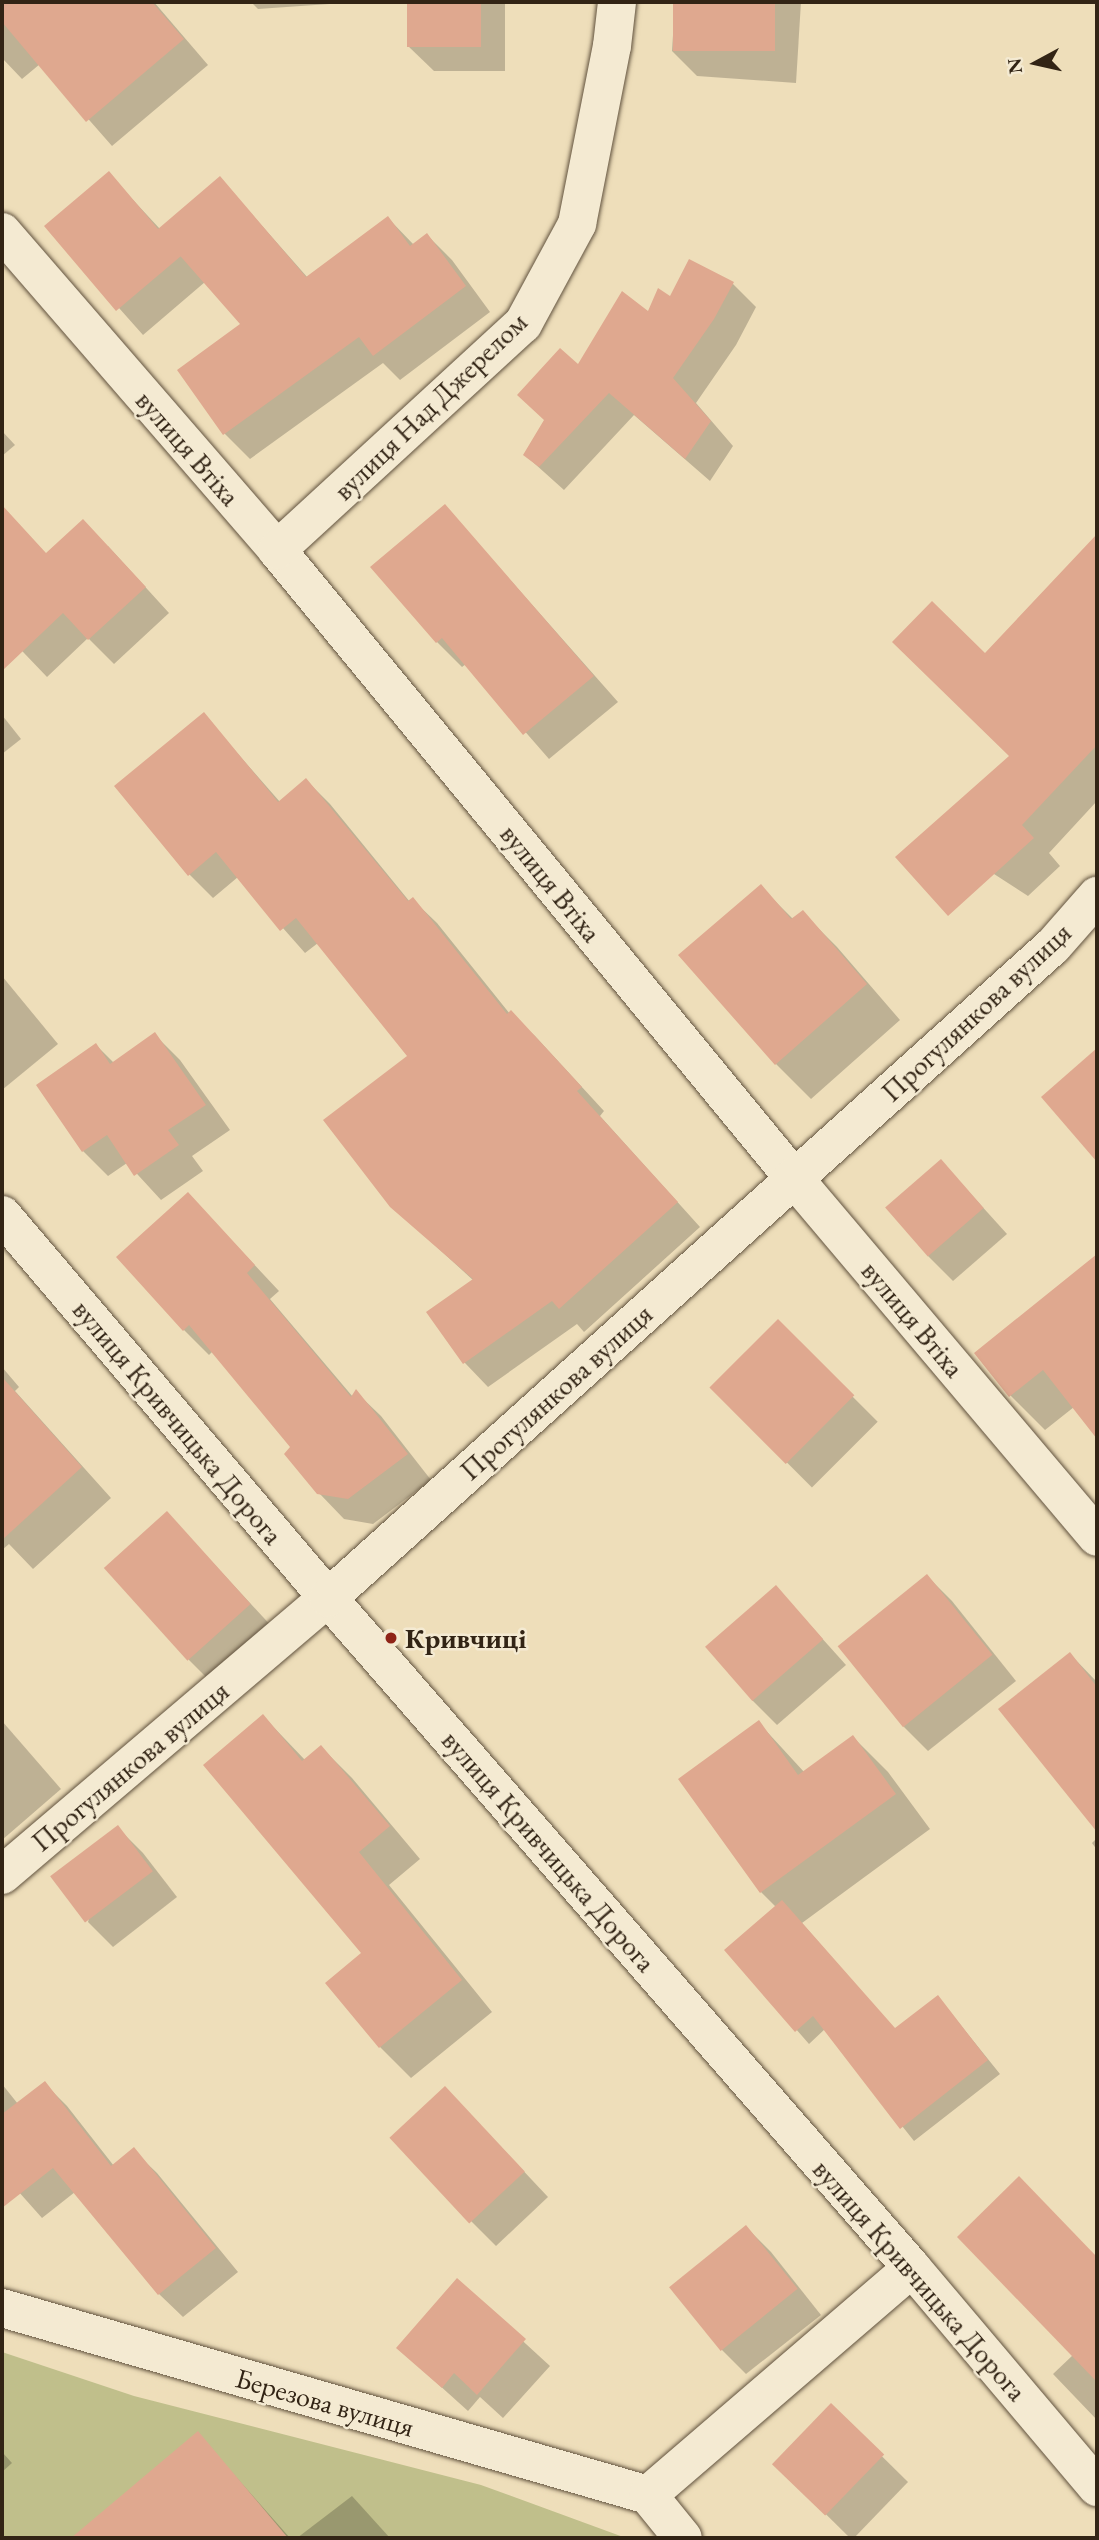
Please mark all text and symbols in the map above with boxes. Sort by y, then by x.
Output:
north arrow [1001,28,1071,98]
text: N [1001,57,1028,75]
street label: вулиця Над Джерелом [326,305,534,507]
street label: вулиця Втіха [129,384,247,512]
street label: вулиця Втіха [493,818,609,948]
street label: Прогулянкова вулиця [874,915,1078,1109]
street label: вулиця Втіха [855,1254,971,1384]
street label: вулиця Кривчицька Дорога [66,1293,290,1551]
street label: Прогулянкова вулиця [453,1297,659,1487]
place label: Кривчиці [405,1621,527,1655]
marker: Кривчиці [383,1630,399,1646]
street label: Прогулянкова вулиця [25,1674,235,1858]
street label: вулиця Кривчицька Дорога [435,1724,663,1978]
street label: вулиця Кривчицька Дорога [806,2153,1034,2407]
street label: Березова вулиця [232,2360,418,2444]

